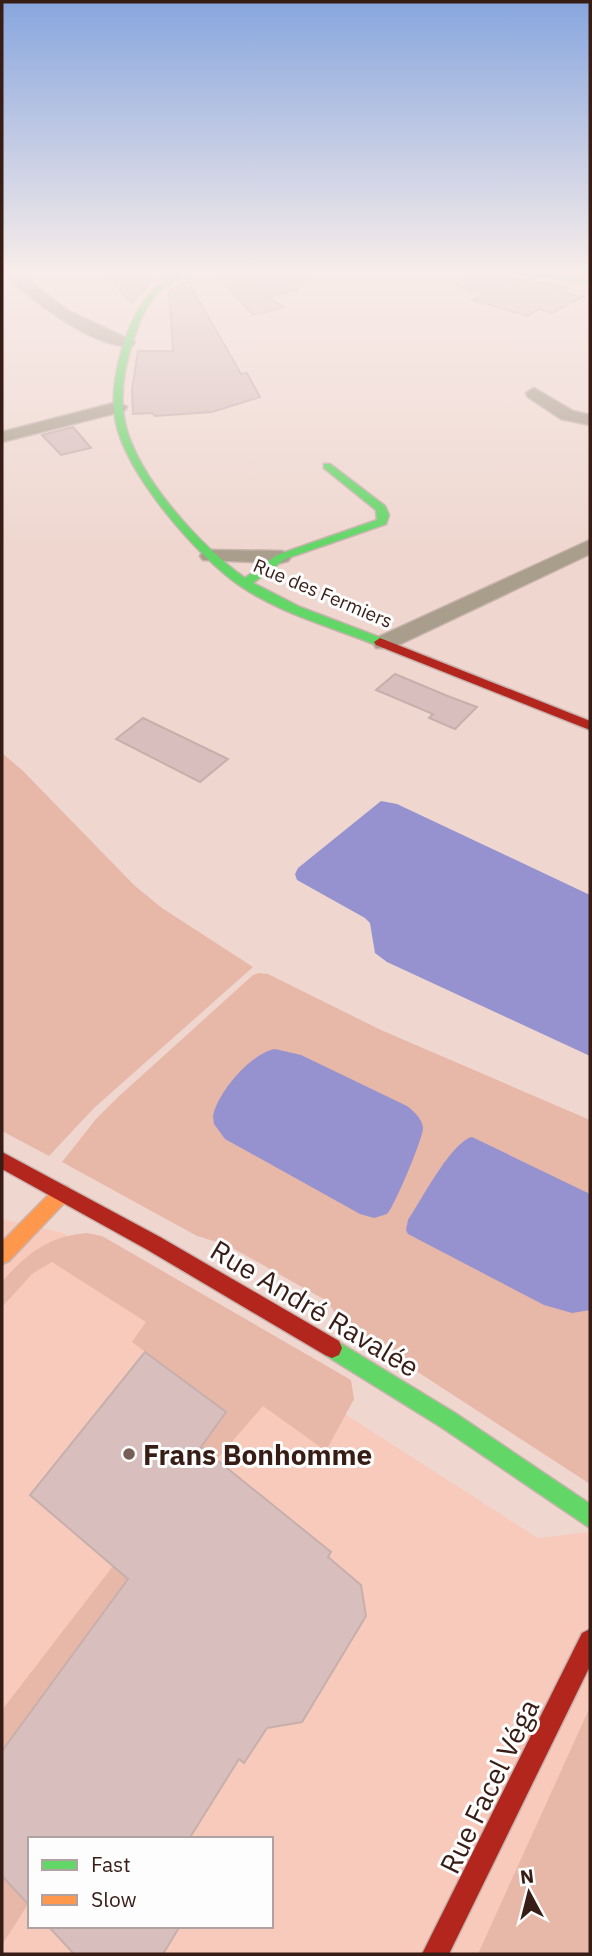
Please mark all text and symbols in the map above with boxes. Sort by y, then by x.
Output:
street label: Rue des Fermiers [250,553,396,633]
street label: Rue André Ravalée [204,1231,426,1385]
place label: Frans Bonhomme [143,1436,372,1473]
marker: Frans Bonhomme [121,1446,137,1462]
street label: Rue Facel Véga [431,1692,547,1880]
legend [28,1837,273,1928]
text: Fast [91,1850,131,1878]
north arrow [494,1858,564,1928]
text: N [519,1863,535,1889]
text: Slow [91,1885,137,1913]

